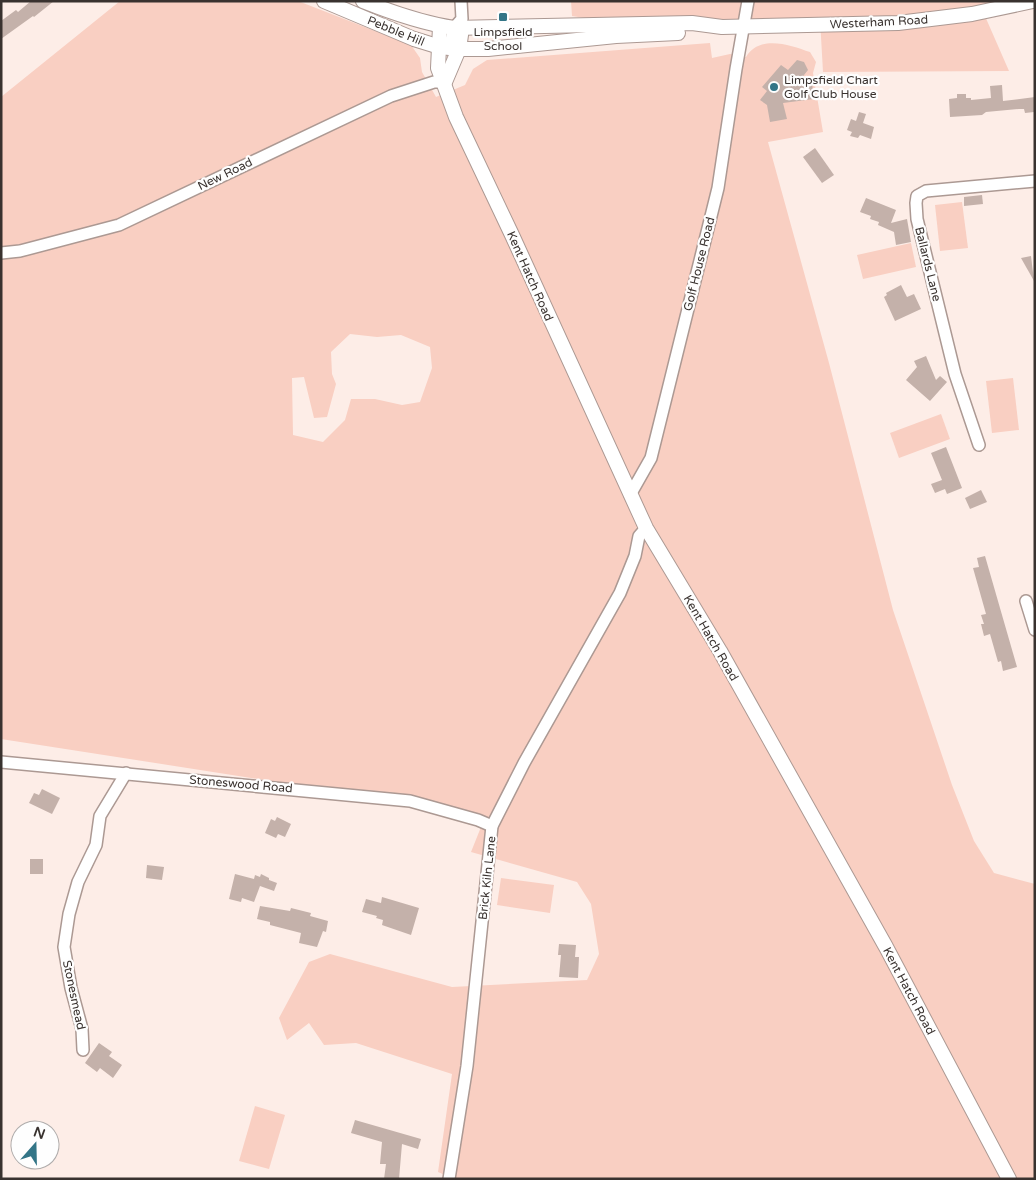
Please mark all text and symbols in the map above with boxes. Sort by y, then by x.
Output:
marker: Limpsfield School [497,11,509,23]
street label: Westerham Road [830,12,928,32]
street label: Pebble Hill [365,13,427,49]
place label: Limpsfield School [473,25,533,53]
place label: Limpsfield Chart Golf Club House [784,73,878,101]
marker: Limpsfield Chart Golf Club House [768,81,780,93]
street label: New Road [195,155,255,193]
street label: Golf House Road [681,216,717,312]
street label: Ballards Lane [912,225,944,303]
street label: Kent Hatch Road [504,229,556,323]
street label: Kent Hatch Road [681,593,741,683]
street label: Stoneswood Road [189,773,293,795]
street label: Brick Kiln Lane [476,835,498,921]
street label: Kent Hatch Road [880,945,938,1037]
street label: Stonesmead [60,959,88,1031]
north arrow [10,1120,60,1170]
text: N [31,1123,47,1143]

